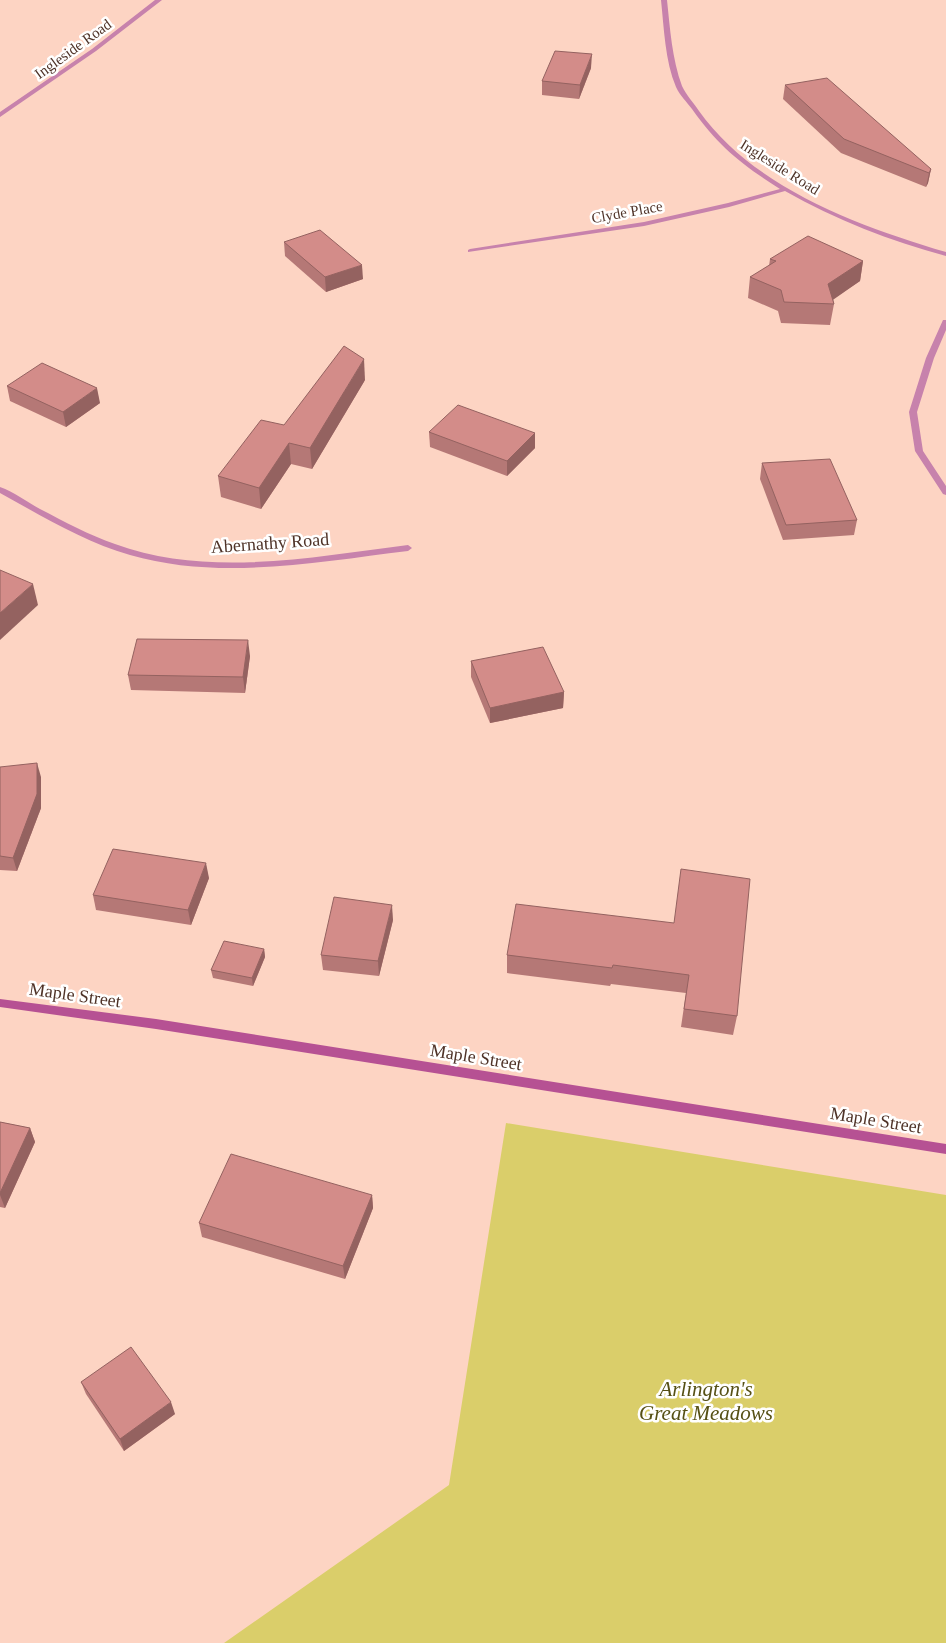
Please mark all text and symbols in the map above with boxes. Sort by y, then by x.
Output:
street label: Ingleside Road [32,16,115,82]
street label: Ingleside Road [737,136,823,198]
street label: Clyde Place [590,198,664,226]
street label: Abernathy Road [210,529,330,557]
street label: Maple Street [28,979,122,1011]
street label: Maple Street [429,1040,523,1074]
street label: Maple Street [829,1103,923,1137]
park label: Arlington's Great Meadows [639,1377,773,1425]

